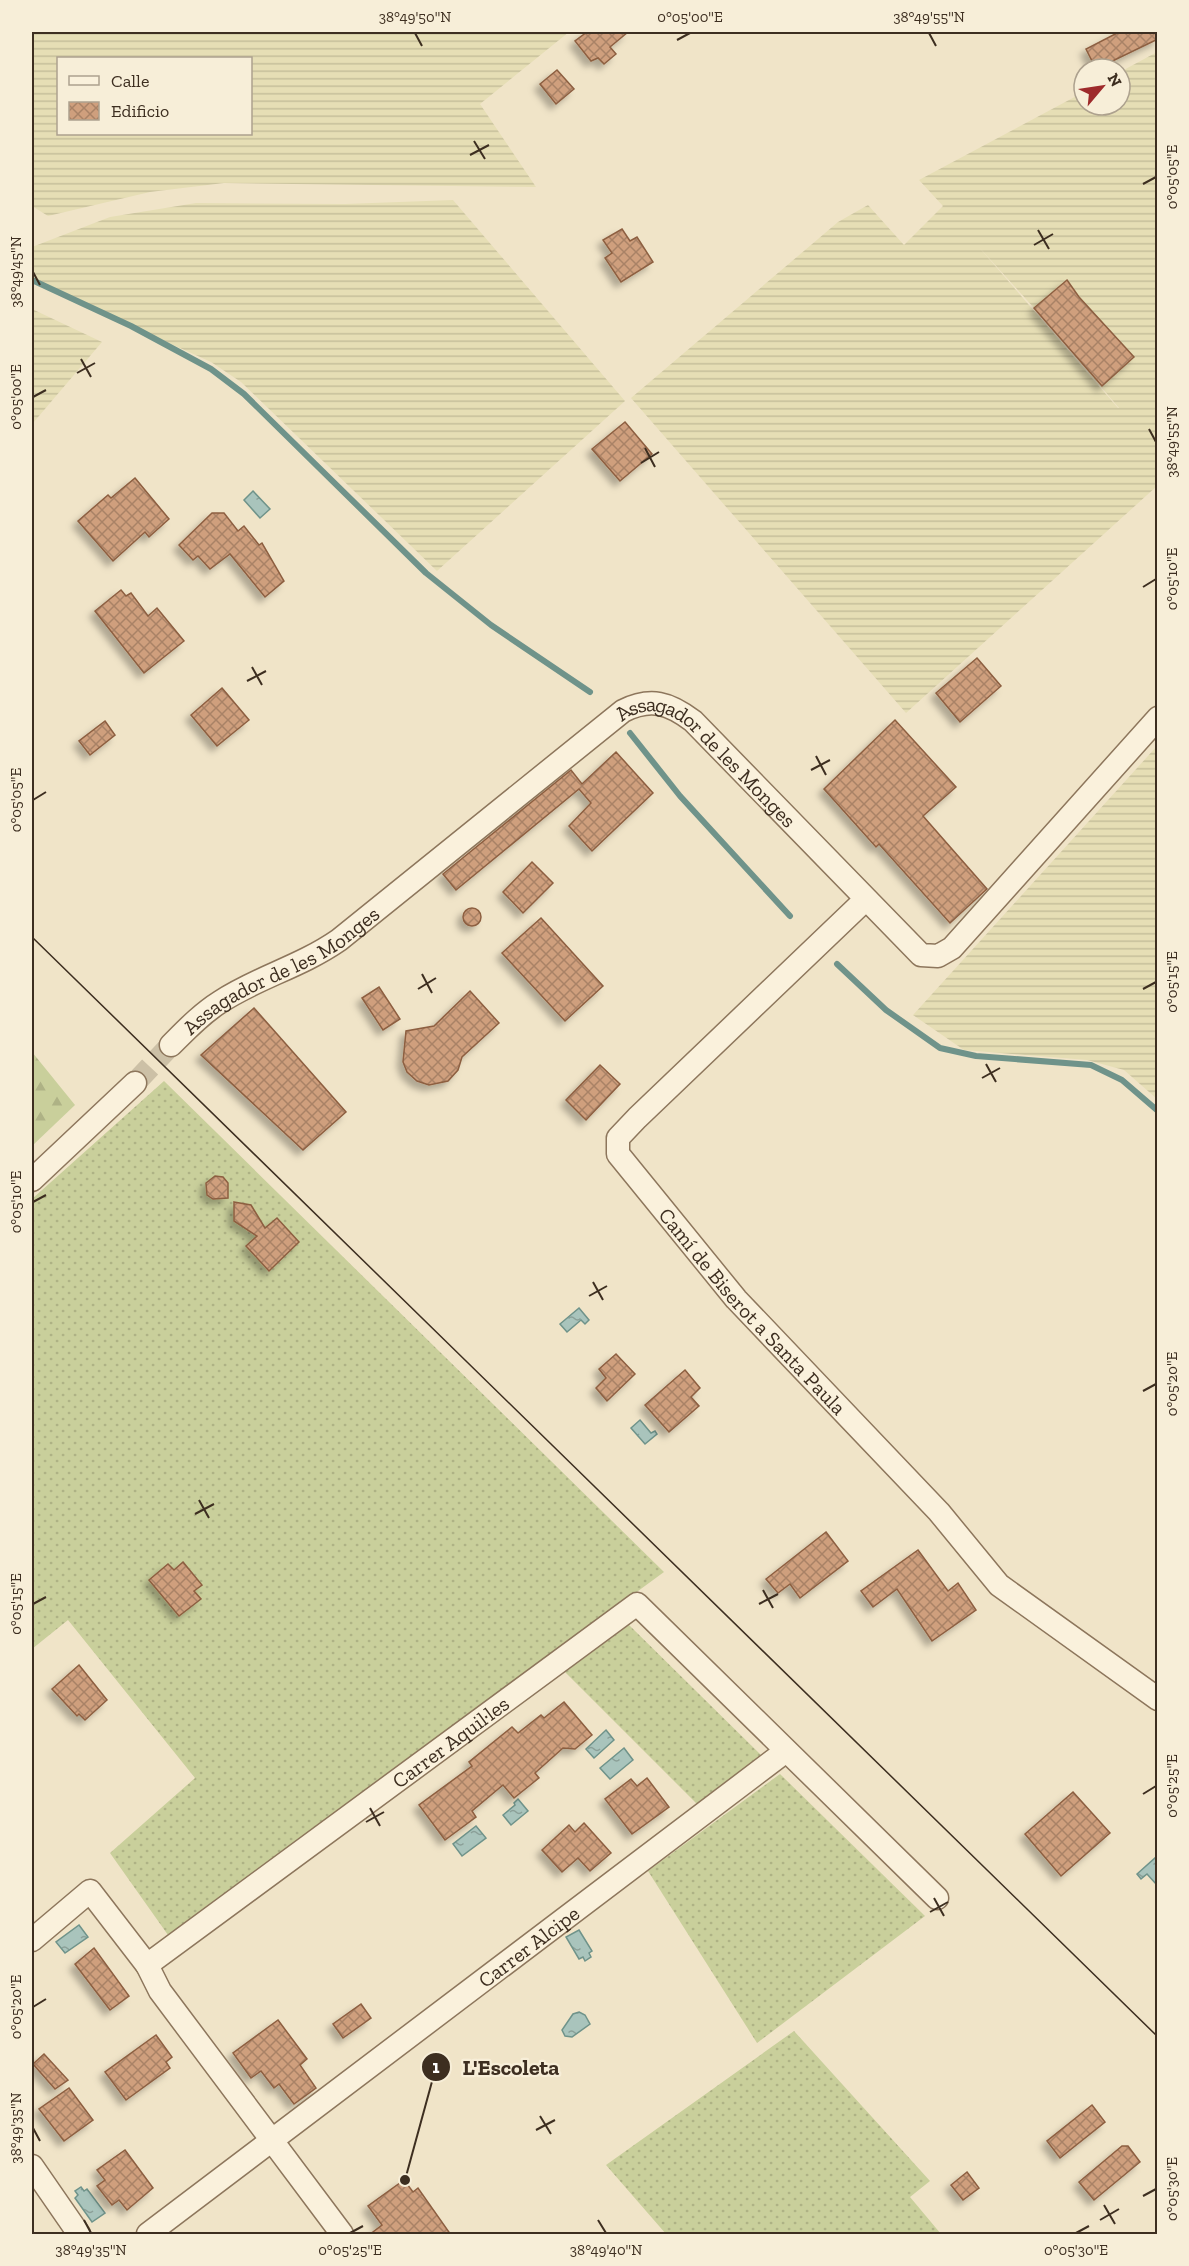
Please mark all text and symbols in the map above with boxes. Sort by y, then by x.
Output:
text: 38°49'50"N [379,8,451,26]
text: 0°05'00"E [657,8,723,26]
text: 38°49'55"N [893,8,965,26]
legend [57,57,252,135]
north arrow [1072,57,1132,117]
text: Calle [111,70,149,92]
text: N [1103,70,1126,90]
text: Edificio [111,100,169,122]
text: 0°05'05"E [1163,145,1181,209]
text: 38°49'45"N [7,236,25,308]
text: 0°05'00"E [7,364,25,430]
text: 38°49'55"N [1163,406,1181,478]
text: 0°05'10"E [1163,548,1181,610]
street label: Assagador de les Monges [609,691,802,832]
text: 0°05'05"E [7,768,25,832]
street label: Assagador de les Monges [177,900,384,1039]
text: 0°05'15"E [1163,951,1181,1013]
text: 0°05'10"E [7,1171,25,1233]
street label: Camí de Biserot a Santa Paula [654,1202,852,1420]
text: 0°05'20"E [1163,1352,1181,1416]
text: 0°05'15"E [7,1573,25,1635]
street label: Carrer Aquil·les [387,1690,514,1793]
text: 0°05'25"E [1163,1754,1181,1818]
street label: Carrer Alcipe [473,1900,584,1992]
text: 0°05'20"E [7,1975,25,2039]
callout: L'Escoleta [421,2047,572,2087]
text: L'Escoleta [463,2054,559,2081]
text: 1 [432,2056,440,2078]
text: 38°49'35"N [7,2092,25,2164]
text: 0°05'30"E [1163,2157,1181,2221]
text: 38°49'35"N [55,2241,127,2259]
text: 0°05'25"E [318,2241,382,2259]
text: 38°49'40"N [570,2241,642,2259]
text: 0°05'30"E [1044,2241,1108,2259]

